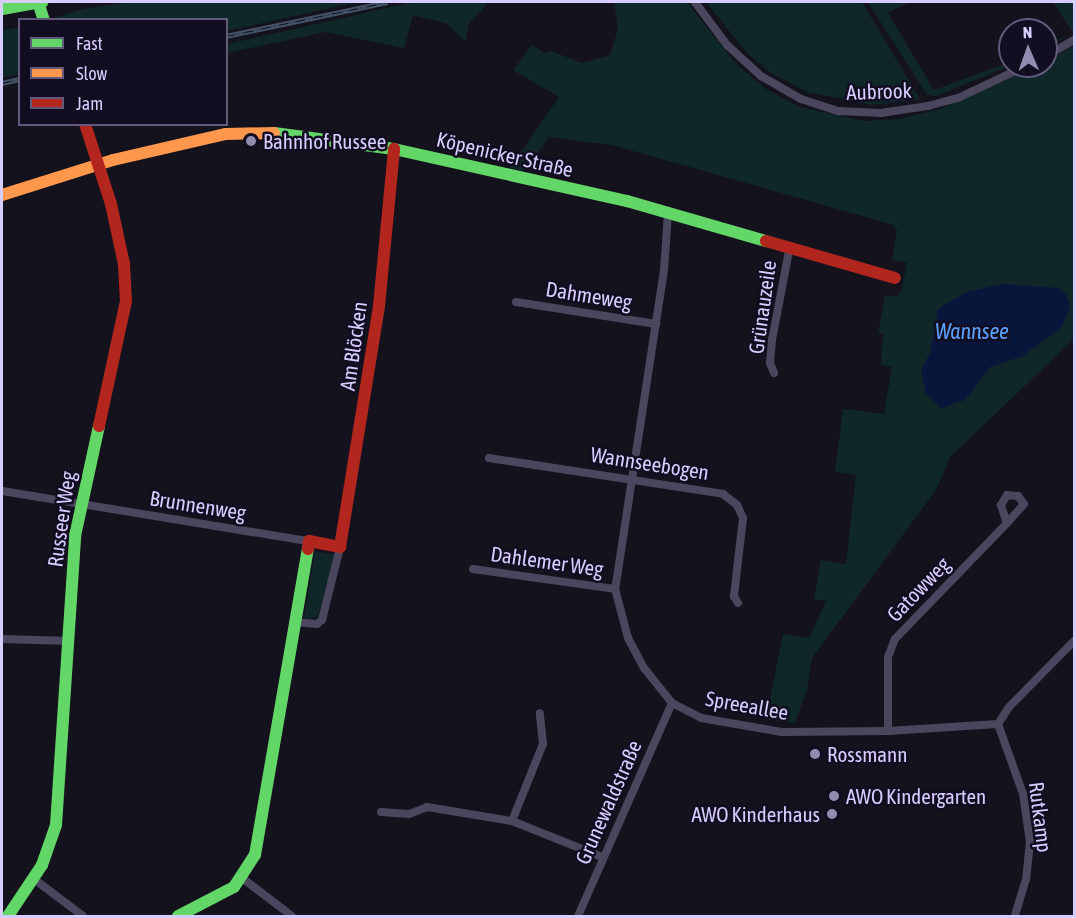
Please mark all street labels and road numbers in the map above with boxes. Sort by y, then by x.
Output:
street label: Aubrook [846,77,912,105]
street label: Köpenicker Straße [434,126,576,182]
street label: Grünauzeile [743,259,781,355]
street label: Dahmeweg [544,276,634,314]
street label: Am Blöcken [334,300,372,392]
street label: Wannseebogen [589,441,711,485]
street label: Russeer Weg [42,469,80,569]
street label: Brunnenweg [148,485,248,525]
street label: Dahlemer Weg [489,541,605,581]
street label: Gatowweg [881,552,955,626]
street label: Spreeallee [704,685,790,725]
street label: Grunewaldstraße [569,736,647,868]
street label: Rutkamp [1024,780,1058,854]

